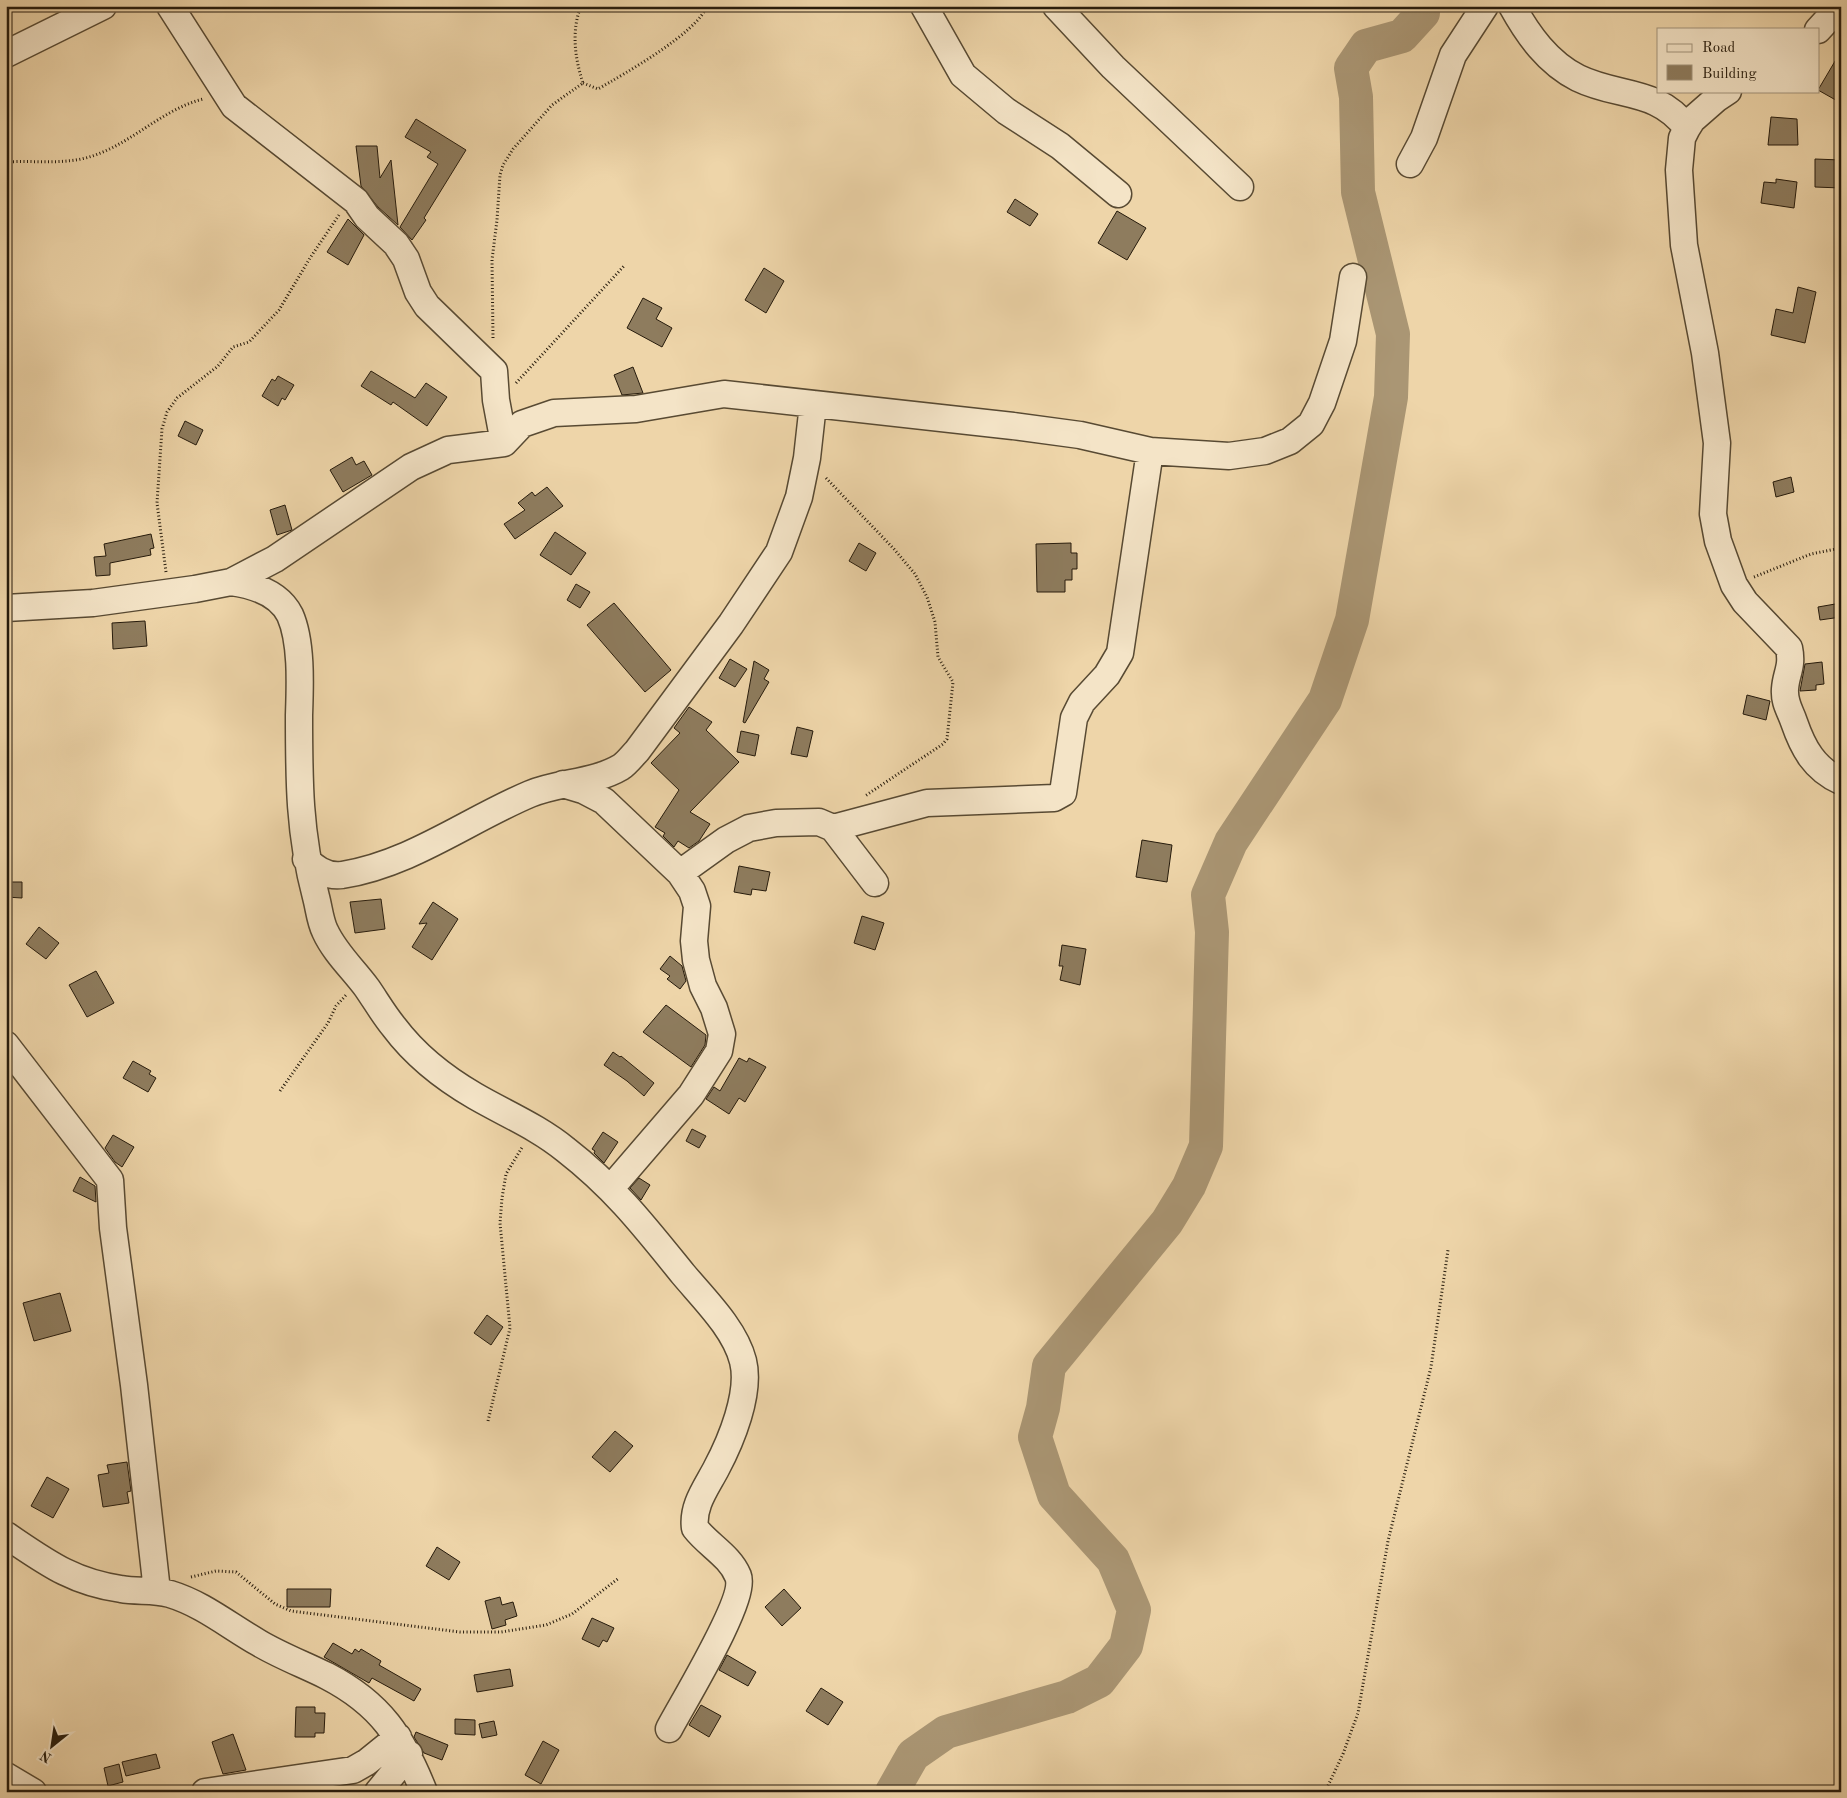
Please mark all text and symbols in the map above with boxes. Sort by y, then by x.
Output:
legend [1657,28,1820,92]
text: Road [1702,41,1736,56]
text: Building [1702,67,1757,82]
north arrow [28,1720,78,1770]
text: N [38,1748,54,1765]

